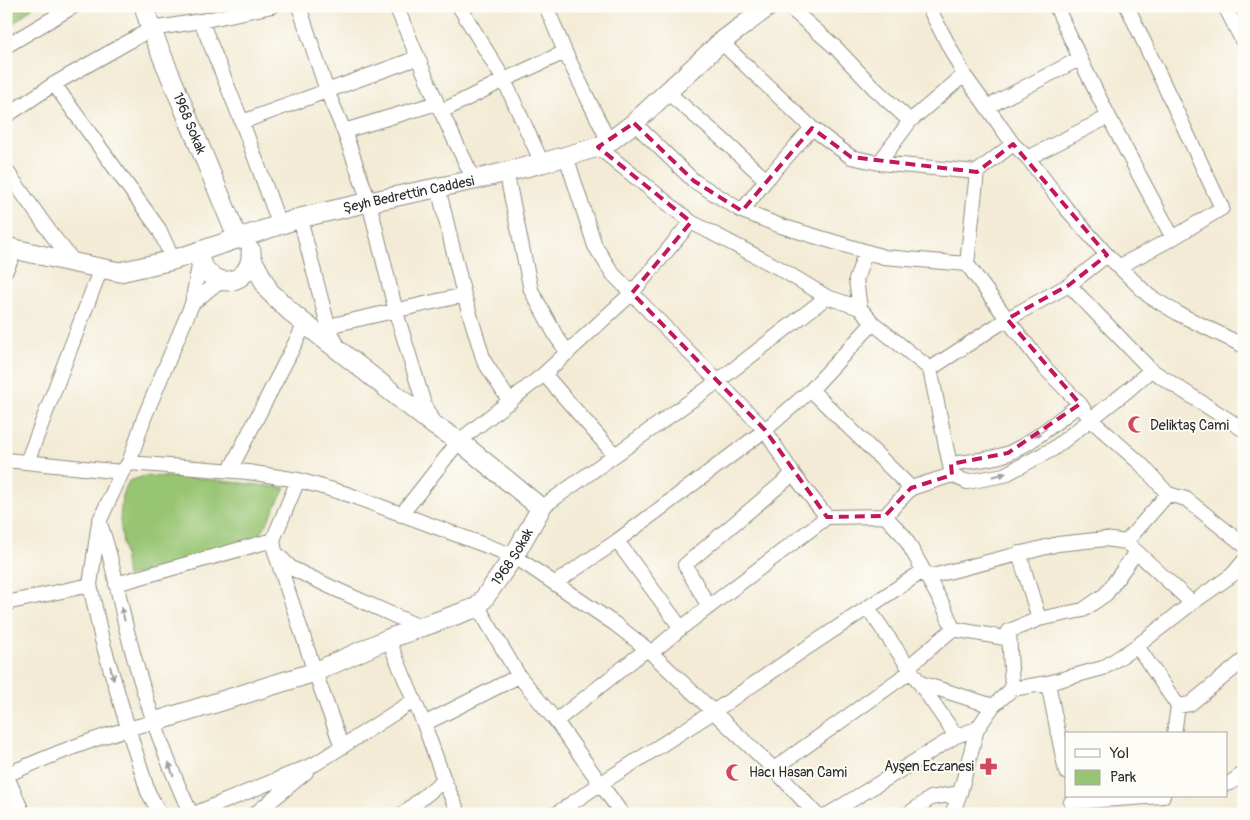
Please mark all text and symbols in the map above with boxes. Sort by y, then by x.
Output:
street label: 1968 Sokak [169,90,210,157]
street label: Şeyh Bedrettin Caddesi [341,172,476,217]
mosque icon: Deliktaş Cami [1126,415,1146,435]
place label: Deliktaş Cami [1150,417,1229,434]
one-way arrow [1034,427,1048,437]
one-way arrow [991,471,1006,479]
street label: 1968 Sokak [488,525,537,589]
one-way arrow [119,606,127,622]
one-way arrow [108,665,116,680]
legend [1065,732,1228,798]
text: Yol [1109,744,1129,763]
pharmacy icon: Ayşen Eczanesi [978,756,998,776]
place label: Ayşen Eczanesi [884,758,975,775]
one-way arrow [167,761,175,776]
mosque icon: Hacı Hasan Cami [725,762,745,782]
place label: Hacı Hasan Cami [749,764,848,781]
text: Park [1110,768,1137,787]

